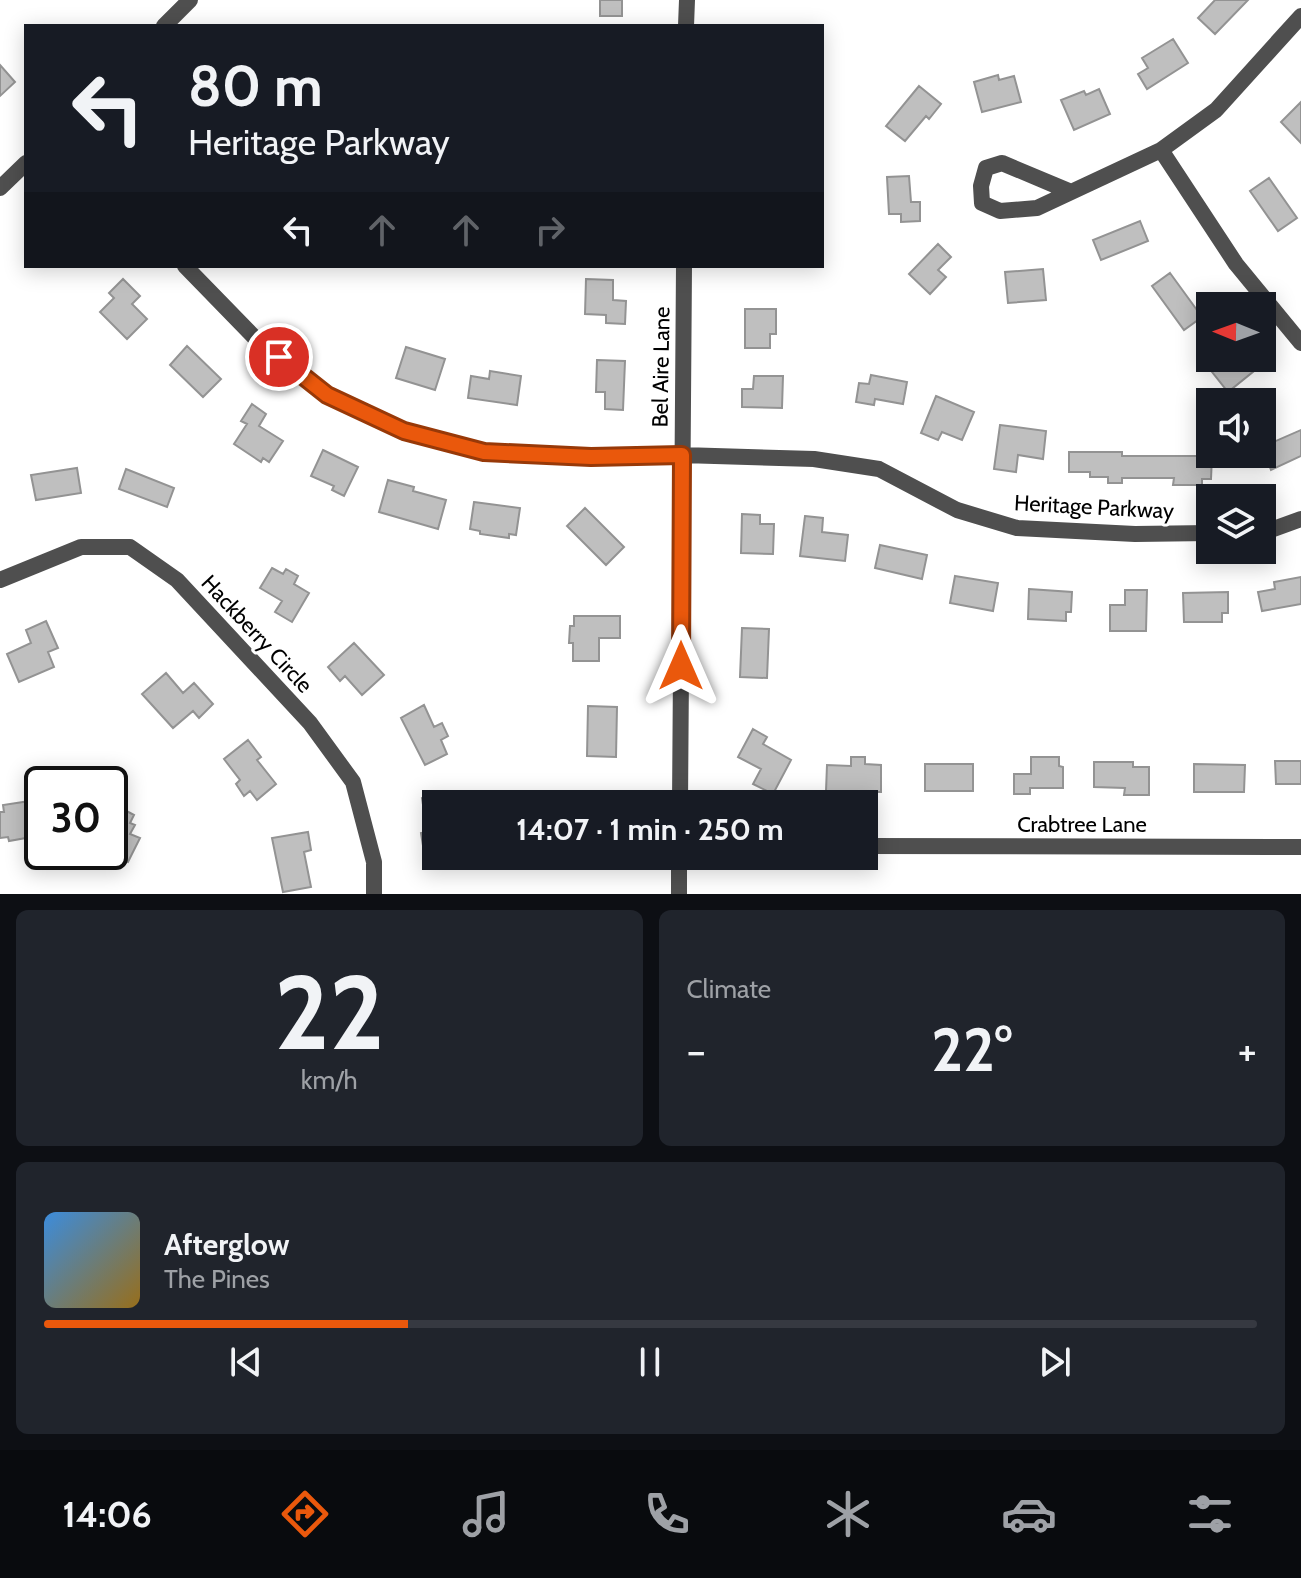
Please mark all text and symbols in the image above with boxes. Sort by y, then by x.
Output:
text: 80 m [188,52,323,120]
icon: left [56,56,160,160]
text: Heritage Parkway [188,120,450,164]
icon: left [276,208,320,252]
icon: ahead [360,208,404,252]
icon: ahead [444,208,488,252]
icon: right [528,208,572,252]
north arrow [1196,292,1276,372]
map controls [1196,292,1276,564]
street label: Bel Aire Lane [646,306,676,428]
pin [245,323,313,391]
icon: arrive [257,335,301,379]
button: sound [1196,388,1276,468]
button: layers [1196,484,1276,564]
street label: Heritage Parkway [1013,489,1175,525]
street label: Hackberry Circle [196,570,318,698]
position arrow [639,624,723,708]
speed limit sign: 30 [24,766,128,870]
text: 14:07 · 1 min · 250 m [516,811,784,848]
street label: Crabtree Lane [1017,811,1147,838]
text: 22 [274,949,384,1075]
text: Climate [687,973,771,1005]
text: 22° [931,1013,1012,1086]
text: − [687,1024,706,1077]
text: + [1238,1024,1257,1077]
text: km/h [301,1064,358,1096]
text: Afterglow [164,1226,290,1263]
text: The Pines [164,1263,270,1295]
icon: previous [224,1340,268,1384]
icon: pause [628,1340,672,1384]
icon: next [1033,1340,1077,1384]
icon: directions [277,1486,333,1542]
icon: music [458,1486,514,1542]
icon: phone [639,1486,695,1542]
icon: climate [820,1486,876,1542]
icon: car [1001,1486,1057,1542]
icon: filters [1182,1486,1238,1542]
text: 14:06 [63,1492,152,1536]

